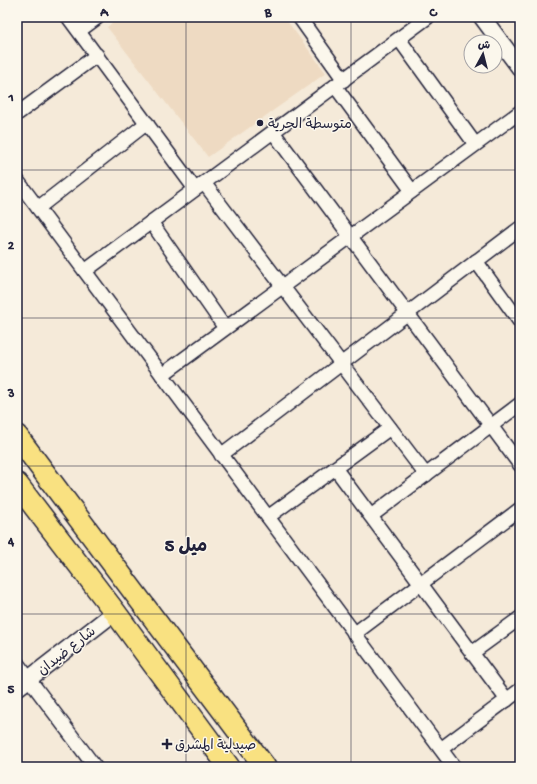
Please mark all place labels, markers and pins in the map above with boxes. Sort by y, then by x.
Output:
place label: متوسطة الحرية [268,117,352,134]
marker: متوسطة الحرية [255,118,265,128]
place label: صيدلية المشرق [175,738,256,755]
marker: صيدلية المشرق [162,739,172,749]

